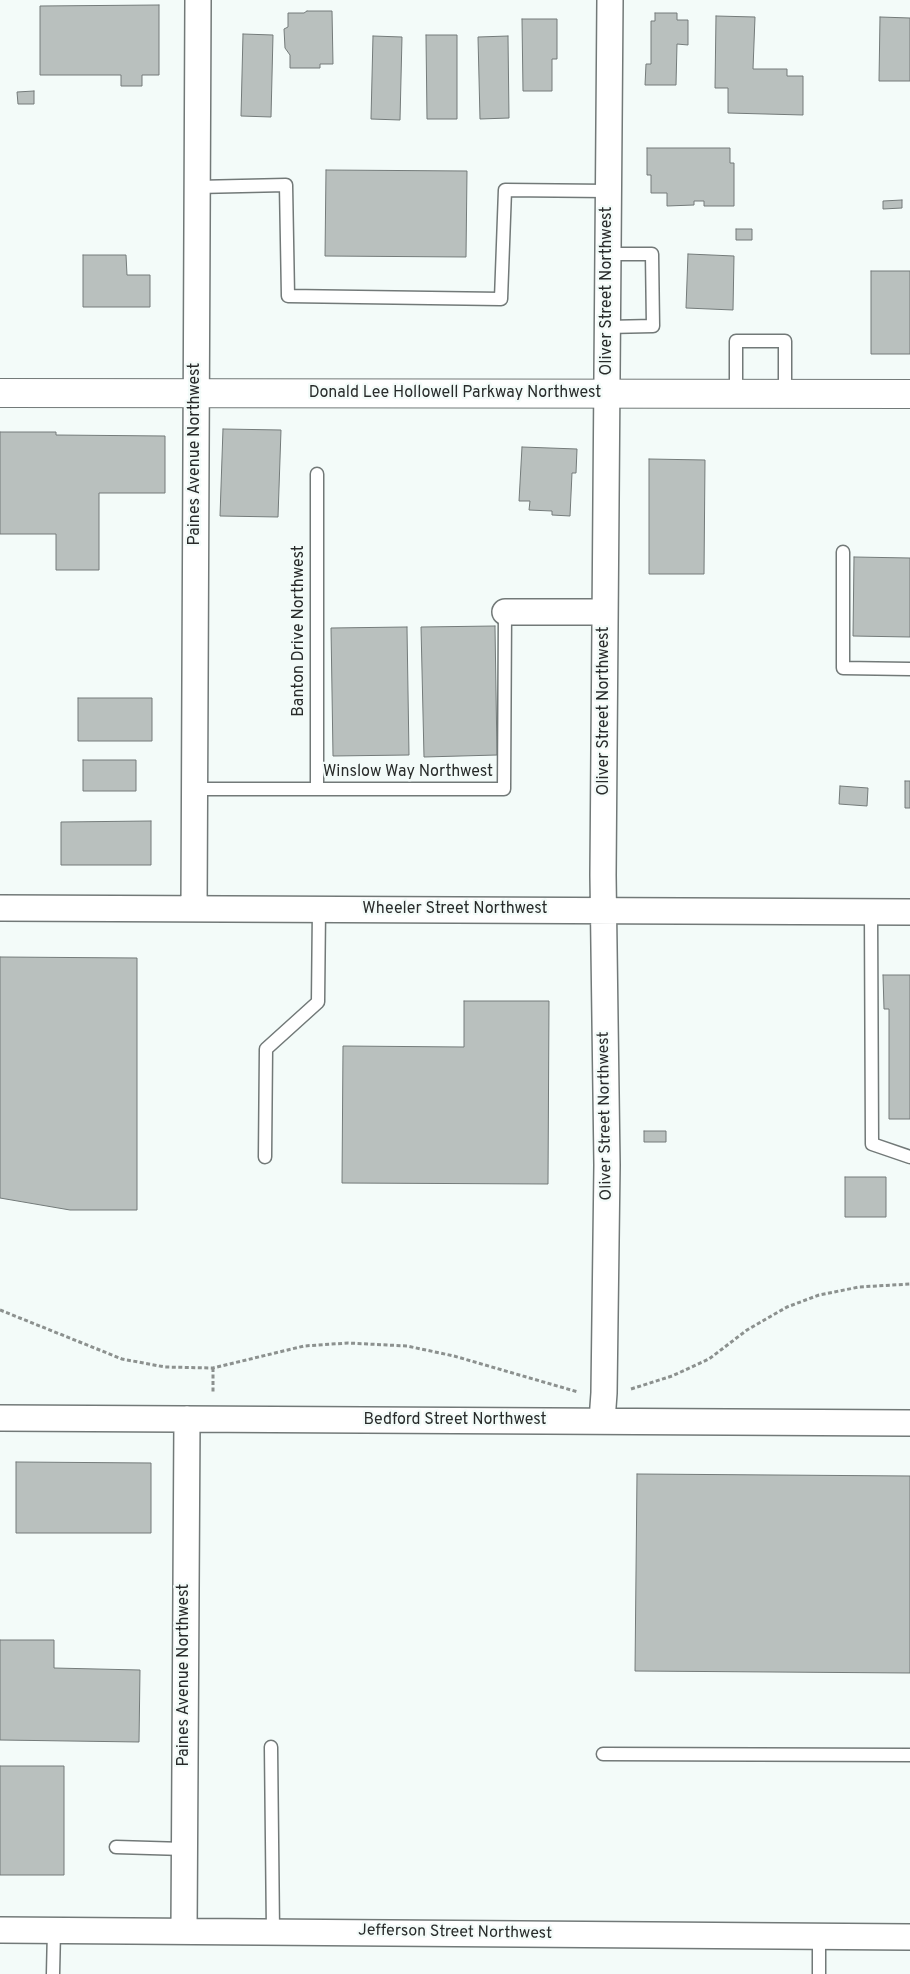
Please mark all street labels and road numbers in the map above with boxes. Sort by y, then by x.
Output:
street label: Oliver Street Northwest [598,207,618,375]
street label: Paines Avenue Northwest [186,363,206,545]
street label: Donald Lee Hollowell Parkway Northwest [309,384,601,404]
street label: Banton Drive Northwest [290,545,310,717]
street label: Oliver Street Northwest [595,627,615,795]
street label: Winslow Way Northwest [323,763,493,783]
street label: Wheeler Street Northwest [362,900,548,920]
street label: Oliver Street Northwest [595,1031,617,1201]
street label: Bedford Street Northwest [363,1411,547,1431]
street label: Paines Avenue Northwest [175,1584,195,1766]
street label: Jefferson Street Northwest [358,1922,552,1944]

